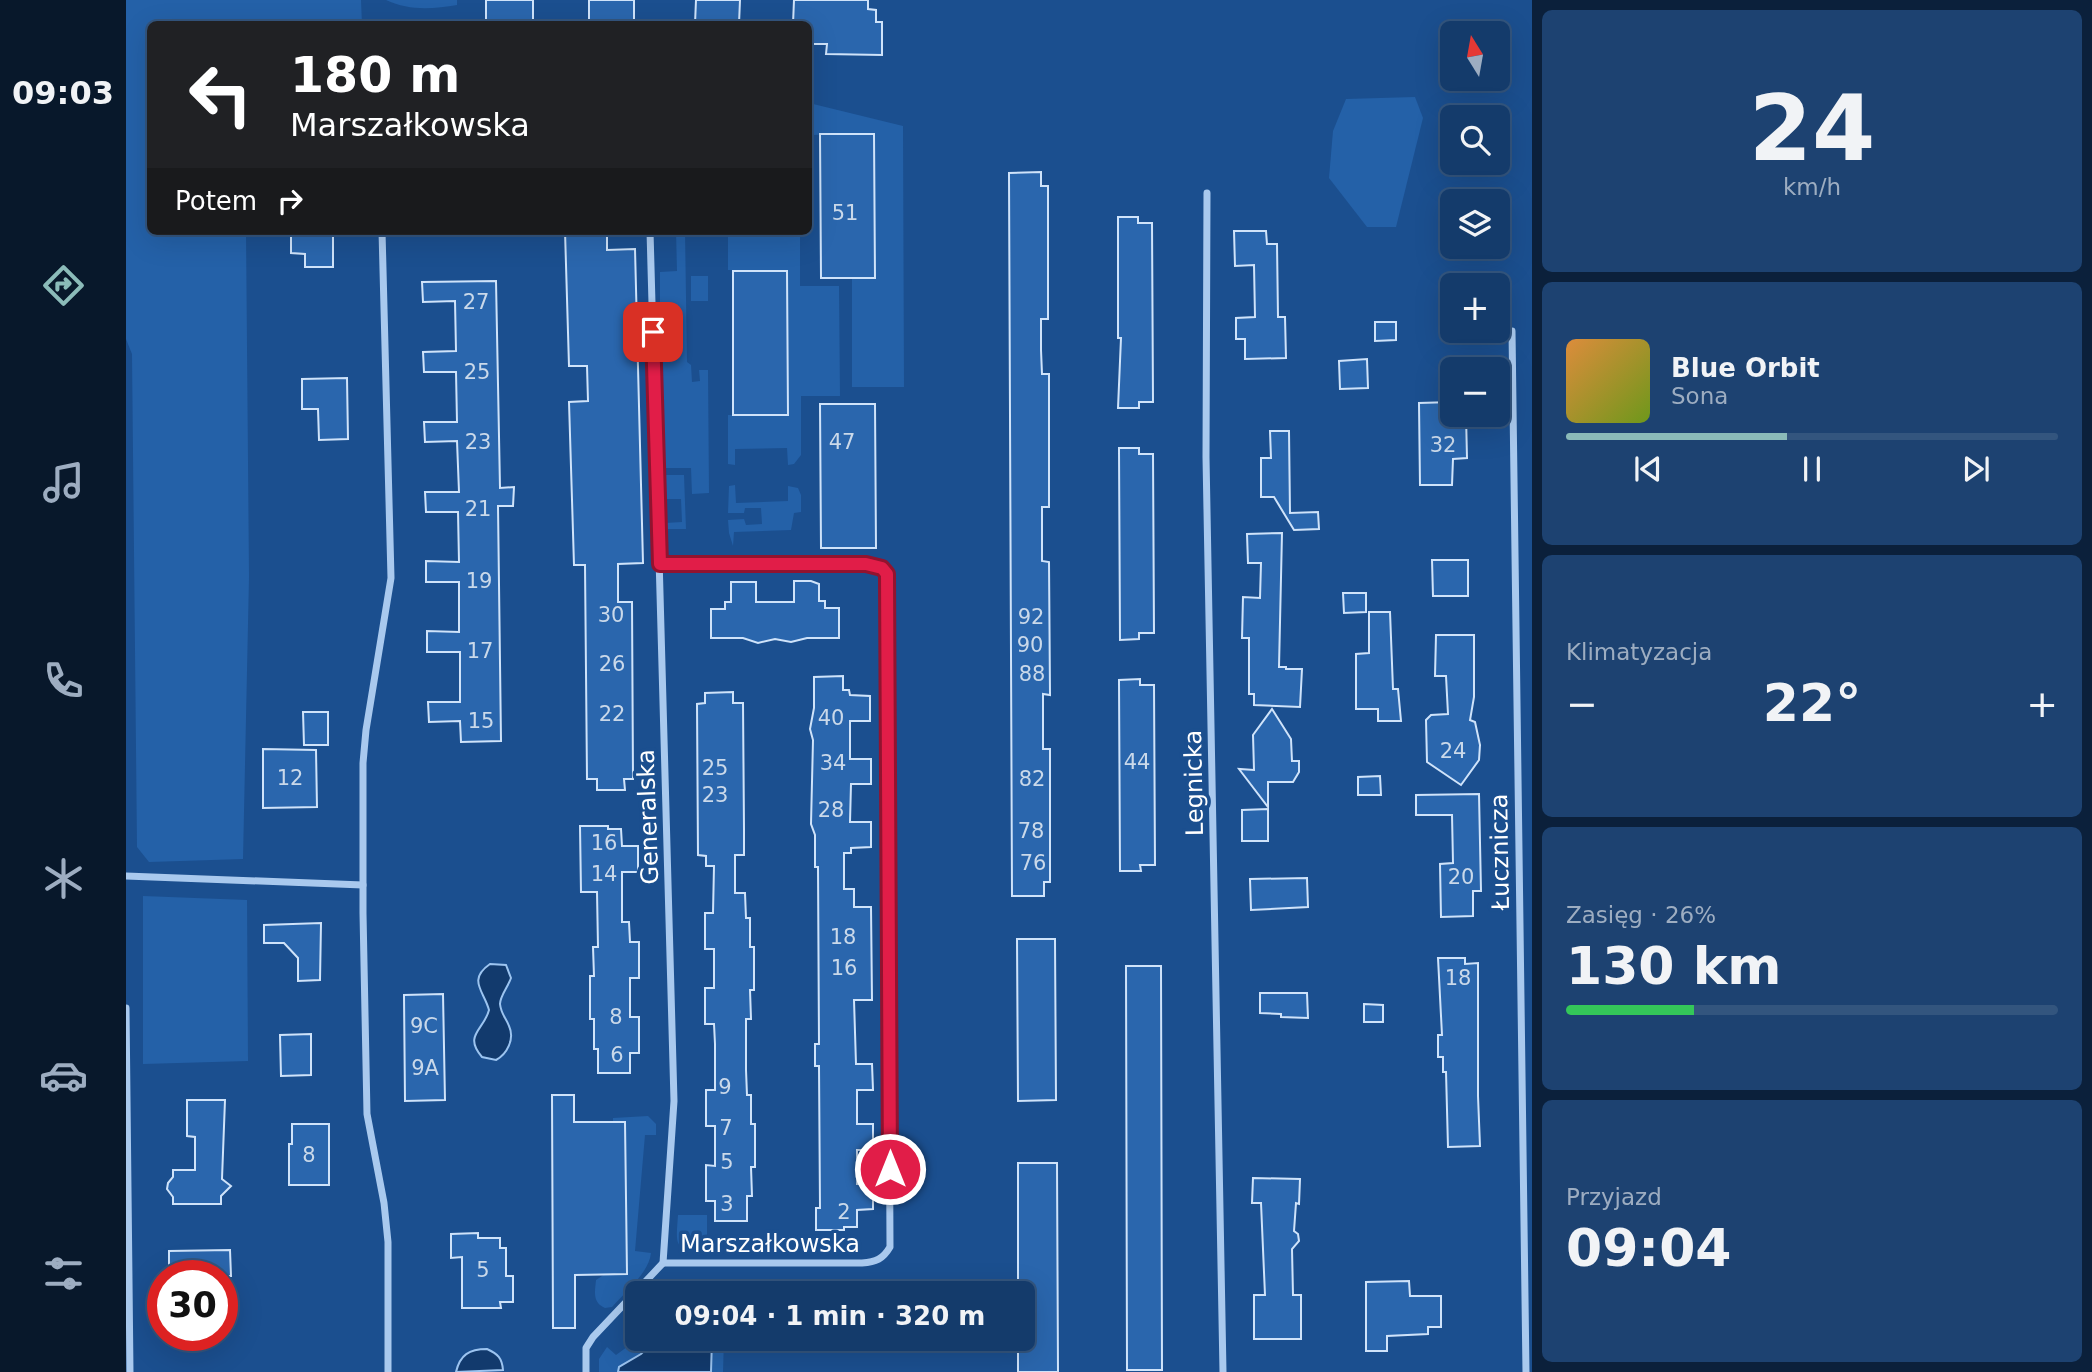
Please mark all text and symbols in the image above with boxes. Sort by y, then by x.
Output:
north arrow [1440,21,1510,91]
map controls [1440,21,1510,427]
text: 180 m [290,47,460,104]
icon: left [175,49,266,140]
text: 09:03 [12,74,114,112]
text: 24 [1749,76,1875,181]
button: search [1440,105,1510,175]
text: Marszałkowska [290,106,530,144]
text: km/h [1783,174,1841,200]
icon: right [271,182,309,220]
text: Potem [175,186,257,216]
button: layers [1440,189,1510,259]
house number: 51 [832,201,858,225]
icon: directions [39,261,88,310]
button: + [1440,273,1510,343]
house number: 27 [463,290,489,314]
pin [623,302,683,362]
icon: arrive [634,313,672,351]
text: Blue Orbit [1671,353,1820,383]
button: − [1440,357,1510,427]
house number: 25 [464,360,490,384]
text: Sona [1671,383,1728,409]
house number: 23 [465,430,491,454]
house number: 47 [829,430,855,454]
house number: 32 [1430,433,1456,457]
icon: previous [1629,450,1667,488]
icon: pause [1793,450,1831,488]
icon: next [1957,450,1995,488]
icon: music [39,458,88,507]
house number: 21 [465,497,491,521]
house number: 19 [466,569,492,593]
house number: 30 [598,603,624,627]
house number: 92 [1018,605,1044,629]
house number: 90 [1017,633,1043,657]
house number: 17 [467,639,493,663]
text: Klimatyzacja [1566,639,1712,665]
house number: 26 [599,652,625,676]
icon: phone [39,656,88,705]
house number: 88 [1019,662,1045,686]
text: 22° [1763,673,1861,733]
text: − [1566,682,1598,726]
text: + [2026,682,2058,726]
house number: 22 [599,702,625,726]
house number: 40 [818,706,844,730]
house number: 15 [468,709,494,733]
street label: Legnicka [1179,730,1209,836]
house number: 24 [1440,739,1466,763]
street label: Generalska [632,749,664,885]
house number: 44 [1124,750,1150,774]
house number: 34 [820,751,846,775]
house number: 25 [702,756,728,780]
house number: 12 [277,766,303,790]
house number: 82 [1019,767,1045,791]
house number: 23 [702,783,728,807]
street label: Łucznicza [1485,793,1515,912]
house number: 28 [818,798,844,822]
house number: 78 [1018,819,1044,843]
house number: 16 [591,831,617,855]
house number: 76 [1020,851,1046,875]
icon: climate [39,854,88,903]
house number: 14 [591,862,617,886]
house number: 20 [1448,865,1474,889]
text: Zasięg · 26% [1566,902,1716,928]
house number: 18 [830,925,856,949]
text: 130 km [1566,936,1781,996]
house number: 16 [831,956,857,980]
house number: 18 [1445,966,1471,990]
house number: 8 [609,1005,623,1029]
house number: 9C [410,1014,438,1038]
house number: 6 [610,1043,624,1067]
icon: car [39,1051,88,1100]
house number: 9A [411,1056,439,1080]
house number: 9 [718,1075,732,1099]
house number: 7 [719,1116,733,1140]
position arrow [853,1132,927,1206]
house number: 8 [302,1143,316,1167]
house number: 5 [720,1150,734,1174]
text: Przyjazd [1566,1184,1662,1210]
house number: 3 [720,1192,734,1216]
house number: 2 [837,1200,851,1224]
text: 09:04 [1566,1218,1732,1278]
street label: Marszałkowska [680,1230,860,1258]
icon: filters [39,1249,88,1298]
house number: 5 [476,1258,490,1282]
speed limit sign: 30 [147,1260,238,1351]
text: 09:04 · 1 min · 320 m [675,1301,985,1331]

